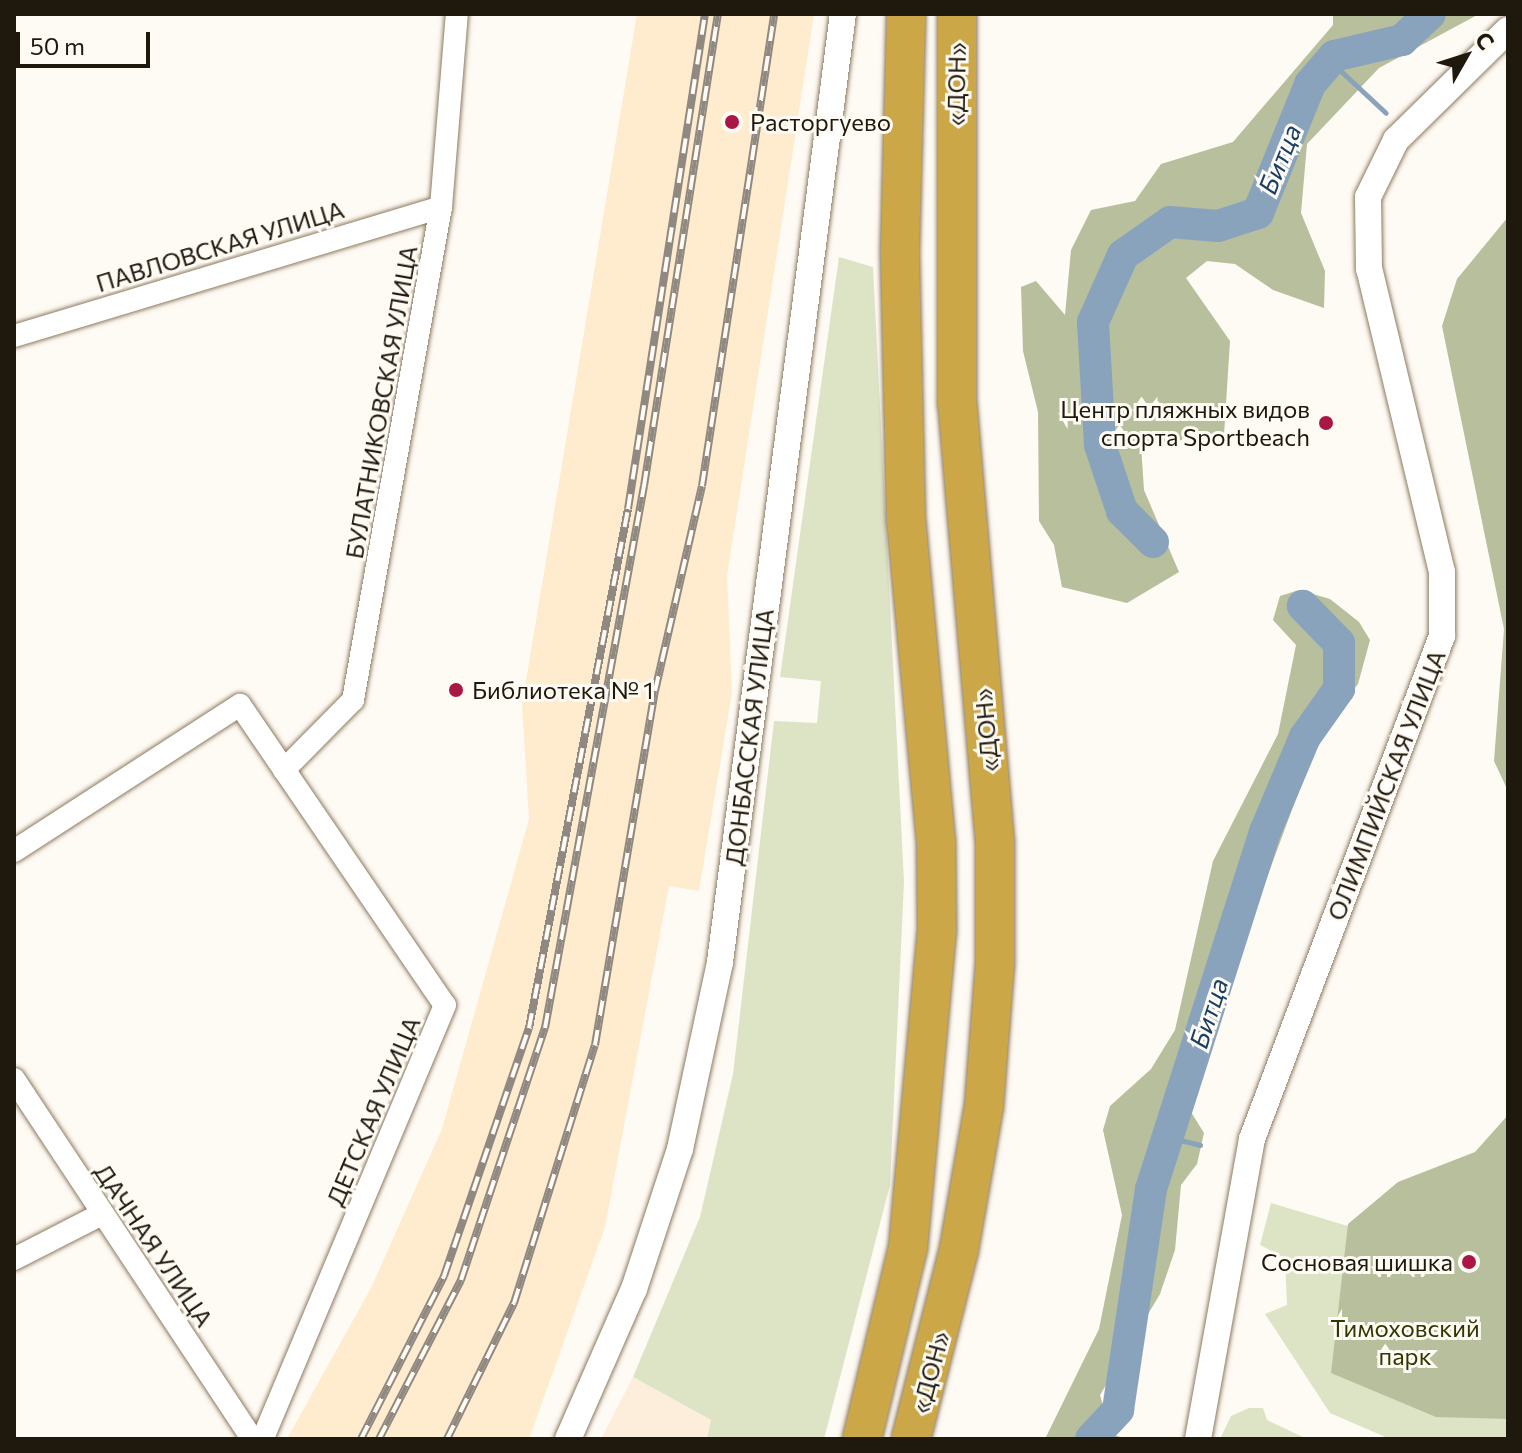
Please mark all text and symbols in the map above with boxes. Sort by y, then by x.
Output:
scale bar [20,16,154,66]
north arrow [1426,16,1506,96]
text: С [1470,26,1500,55]
text: 50 m [30,31,85,60]
street label: «ДОН» [941,42,971,126]
place label: Расторгуево [750,108,891,136]
marker: Расторгуево [721,111,743,133]
water label: Битца [1251,120,1307,198]
street label: ПАВЛОВСКАЯ УЛИЦА [92,195,348,297]
street label: БУЛАТНИКОВСКАЯ УЛИЦА [339,243,423,561]
place label: Центр пляжных видов спорта Sportbeach [1060,395,1310,451]
marker: Центр пляжных видов спорта Sportbeach [1317,414,1335,432]
street label: ДОНБАССКАЯ УЛИЦА [719,607,779,867]
street label: ОЛИМПИЙСКАЯ УЛИЦА [1321,646,1451,924]
place label: Библиотека № 1 [472,676,654,704]
marker: Библиотека № 1 [447,681,465,699]
street label: «ДОН» [968,687,1004,773]
water label: Битца [1182,974,1234,1052]
street label: ДЕТСКАЯ УЛИЦА [320,1012,426,1210]
street label: ДАЧНАЯ УЛИЦА [89,1158,219,1332]
place label: Сосновая шишка [1261,1248,1453,1276]
marker: Сосновая шишка [1460,1253,1478,1271]
park label: Тимоховский парк [1330,1314,1480,1370]
street label: «ДОН» [905,1328,955,1416]

